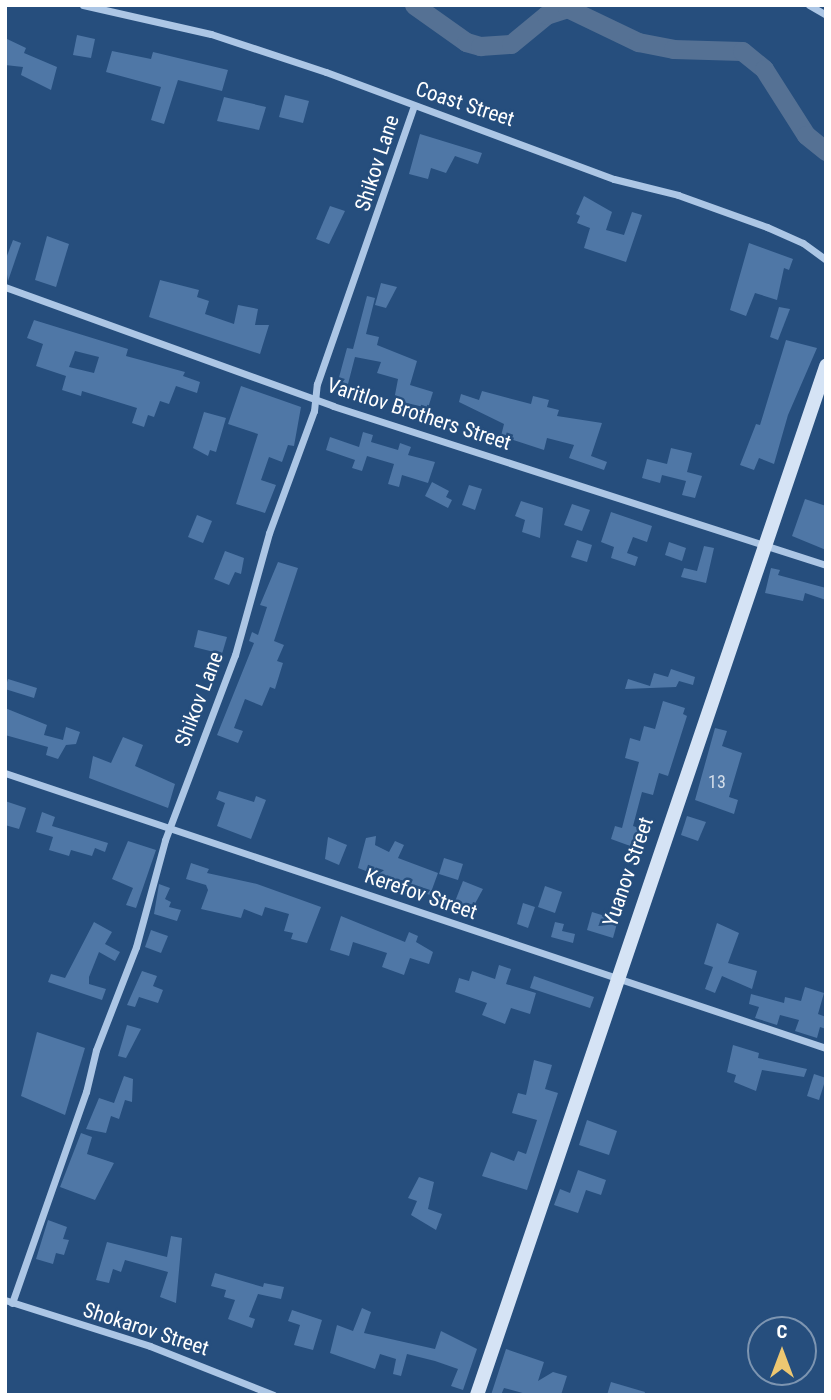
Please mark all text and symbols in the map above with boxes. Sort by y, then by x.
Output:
street label: Coast Street [412,76,518,132]
street label: Shikov Lane [350,112,404,214]
street label: Varitlov Brothers Street [324,372,514,456]
street label: Shikov Lane [169,648,229,750]
house number: 13 [708,771,726,793]
street label: Yuanov Street [597,814,659,930]
street label: Kerefov Street [362,863,480,925]
street label: Shokarov Street [80,1297,212,1361]
north arrow [747,1316,817,1386]
text: С [777,1320,787,1343]

